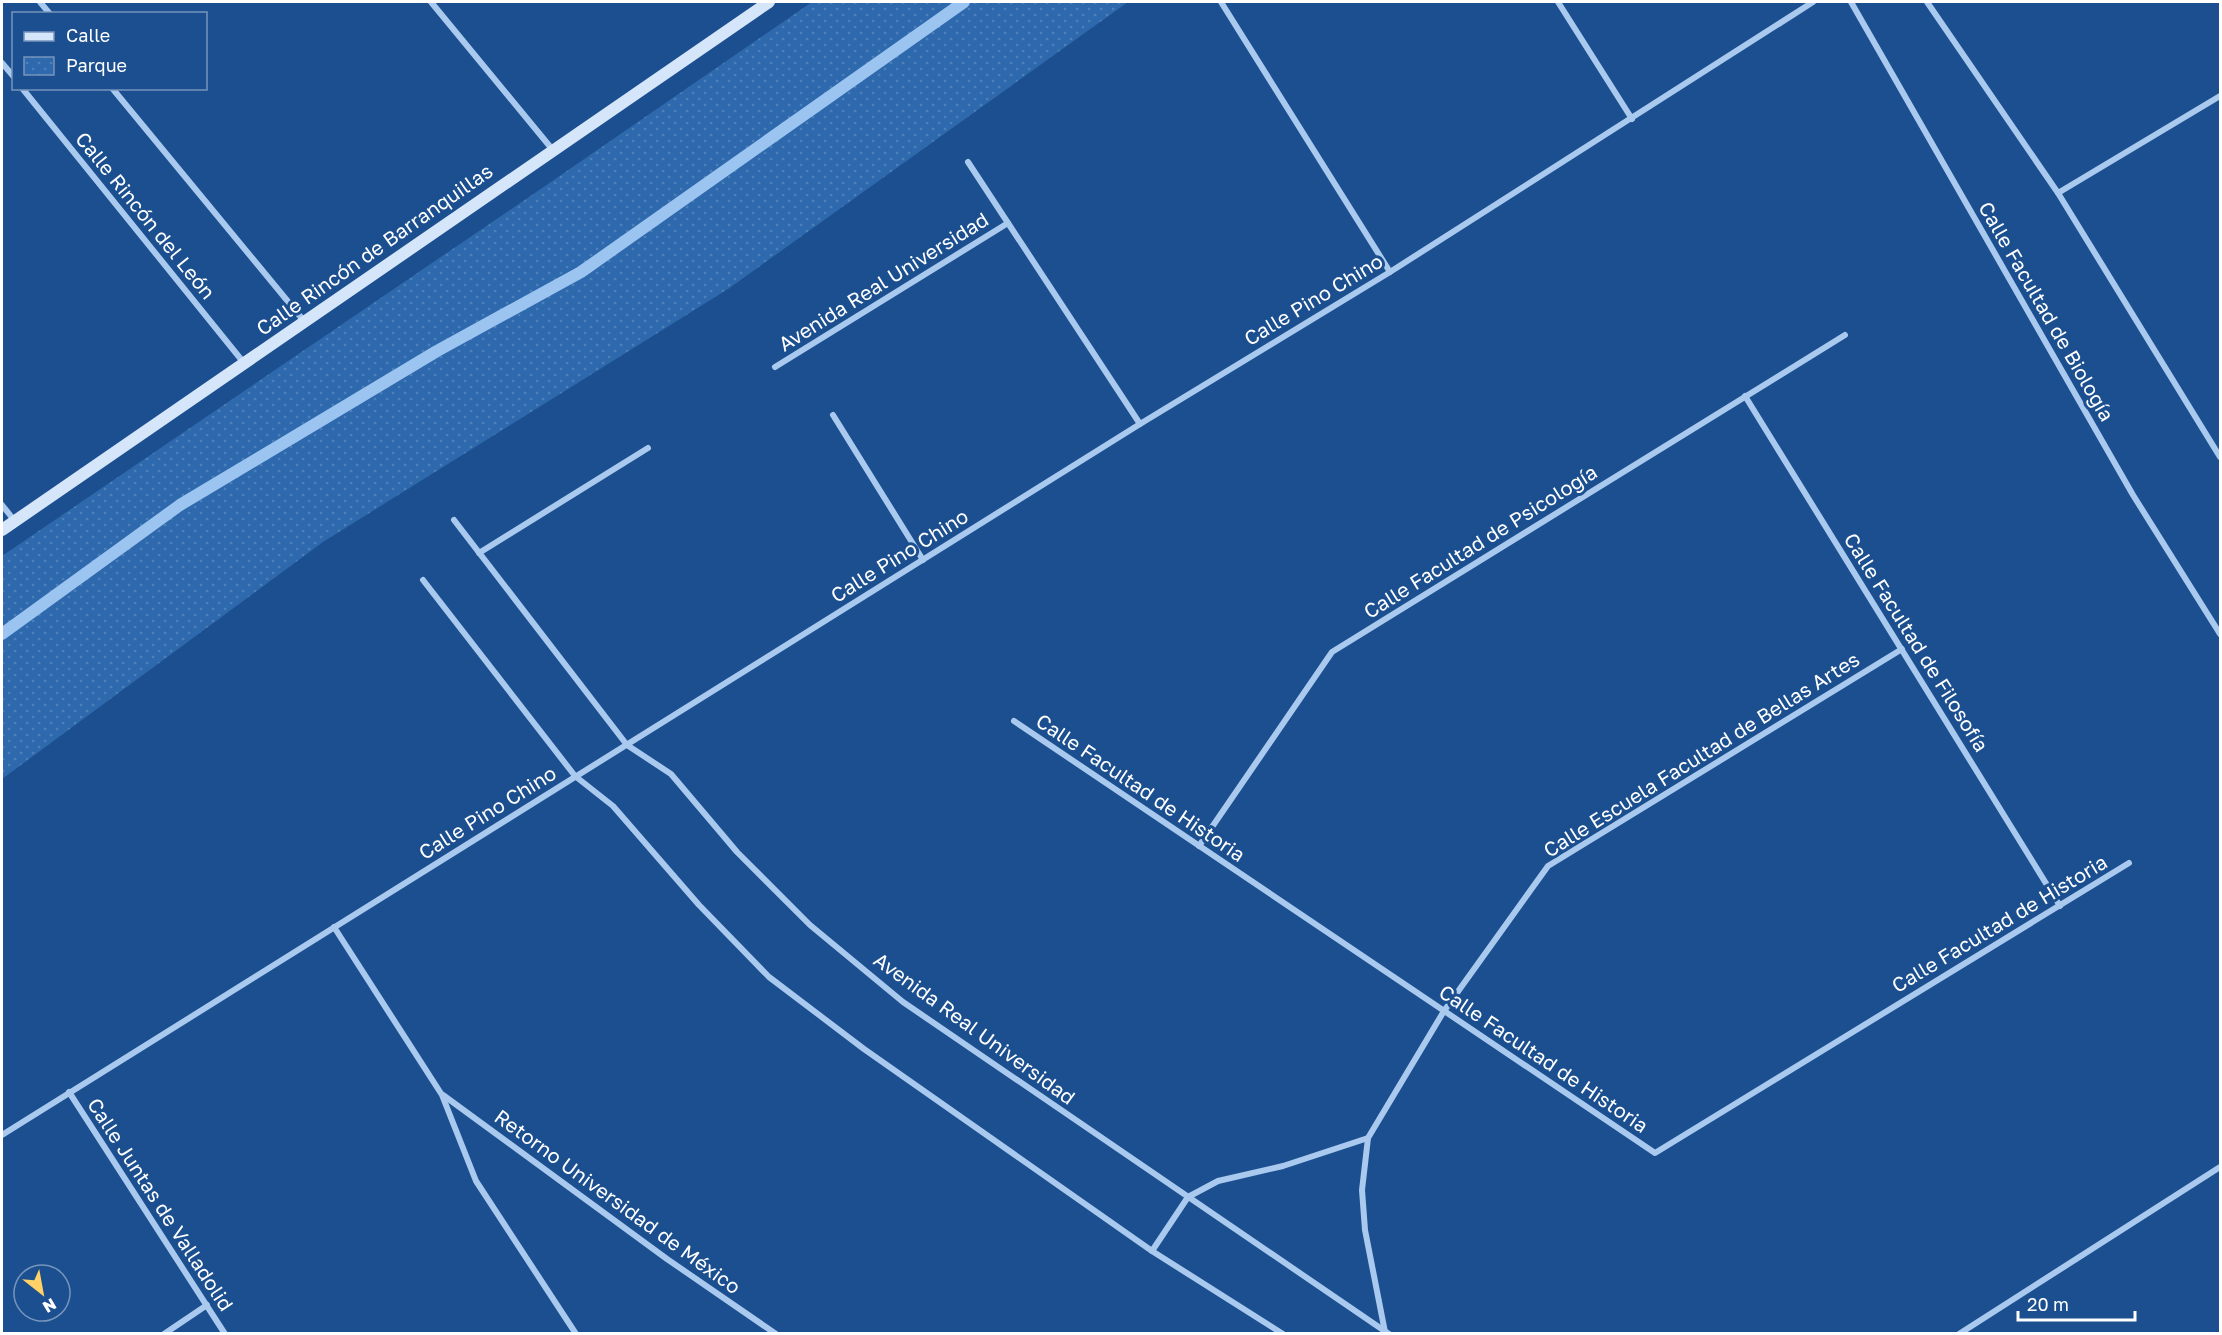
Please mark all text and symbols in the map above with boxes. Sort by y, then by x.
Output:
legend [12,12,207,90]
text: Calle [66,24,110,46]
text: Parque [66,54,127,76]
street label: Calle Rincón del León [71,127,221,303]
street label: Calle Rincón de Barranquillas [251,158,497,340]
street label: Calle Facultad de Biología [1974,197,2120,425]
street label: Avenida Real Universidad [774,206,992,356]
street label: Calle Pino Chino [1239,248,1387,350]
street label: Calle Facultad de Psicología [1359,459,1601,623]
street label: Calle Pino Chino [826,503,972,607]
street label: Calle Facultad de Filosofía [1840,528,1994,756]
street label: Calle Escuela Facultad de Bellas Artes [1539,646,1863,862]
street label: Calle Facultad de Historia [1032,708,1250,866]
street label: Calle Pino Chino [414,760,560,864]
street label: Calle Facultad de Historia [1887,849,2111,997]
street label: Avenida Real Universidad [870,947,1080,1109]
street label: Calle Facultad de Historia [1435,979,1653,1137]
street label: Calle Juntas de Valladolid [83,1093,239,1315]
street label: Retorno Universidad de México [490,1104,746,1298]
north arrow [12,1263,72,1323]
scale bar [2018,1284,2135,1322]
text: 20 m [2027,1293,2069,1315]
text: N [39,1294,60,1318]

